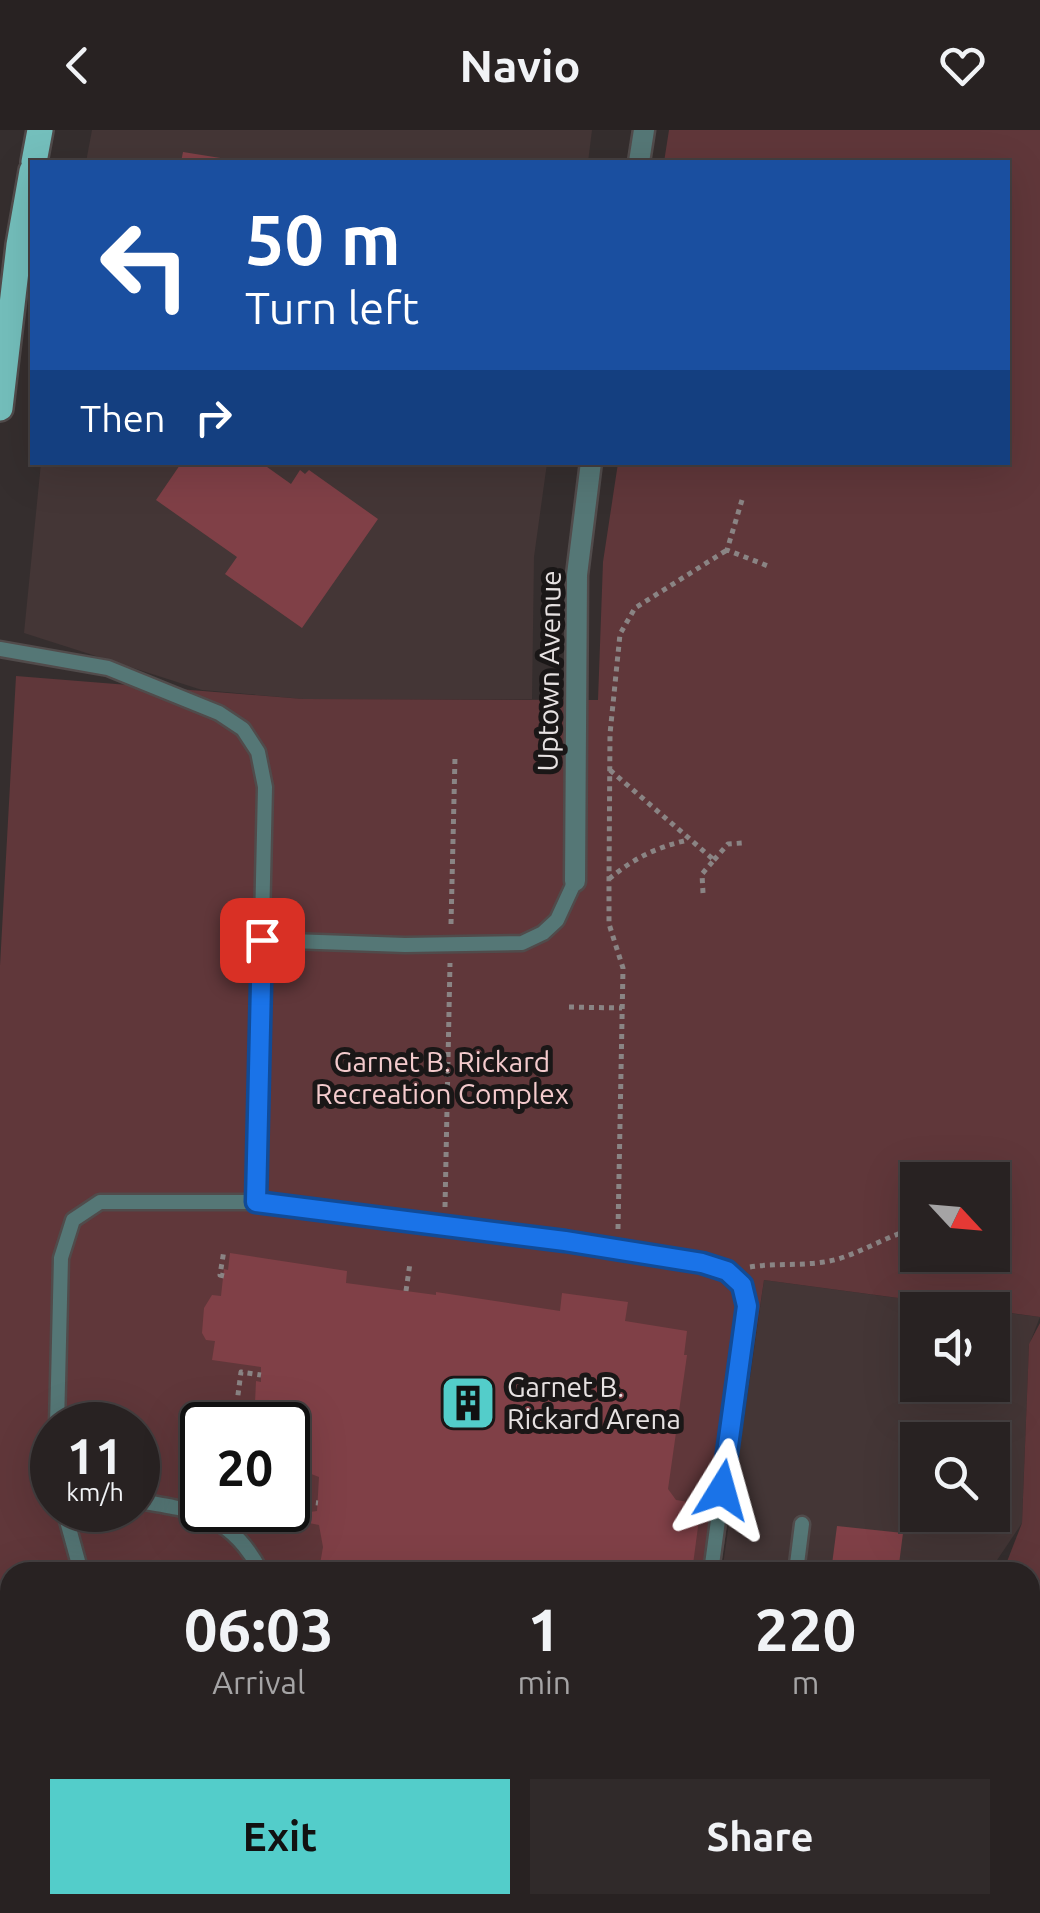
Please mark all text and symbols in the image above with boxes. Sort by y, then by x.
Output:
icon: back [50,38,105,93]
icon: heart [935,38,990,93]
text: Navio [459,40,581,91]
icon: left [80,200,210,330]
text: 50 m [245,200,401,278]
text: Turn left [245,282,419,333]
icon: right [186,390,241,445]
text: Then [80,397,166,439]
street label: Uptown Avenue [531,570,566,772]
pin [220,898,305,983]
icon: arrive [235,913,290,968]
park label: Garnet B. Rickard Recreation Complex [315,1046,569,1109]
north arrow [900,1162,1010,1272]
map controls [900,1162,1010,1532]
button: sound [900,1292,1010,1402]
place label: Garnet B. Rickard Arena [507,1371,681,1434]
building icon: Garnet B. Rickard Arena [438,1373,498,1433]
speed limit sign: 20 [180,1402,310,1532]
button: search [900,1422,1010,1532]
text: 11 [67,1427,123,1483]
position arrow [670,1438,774,1542]
text: km/h [66,1478,124,1506]
text: 06:03 [184,1595,334,1662]
text: 1 [527,1595,561,1662]
text: 220 [755,1595,856,1662]
text: Arrival [212,1664,305,1700]
text: min [517,1664,571,1700]
text: m [792,1664,819,1700]
button: Exit [50,1779,510,1894]
button: Share [530,1779,990,1894]

